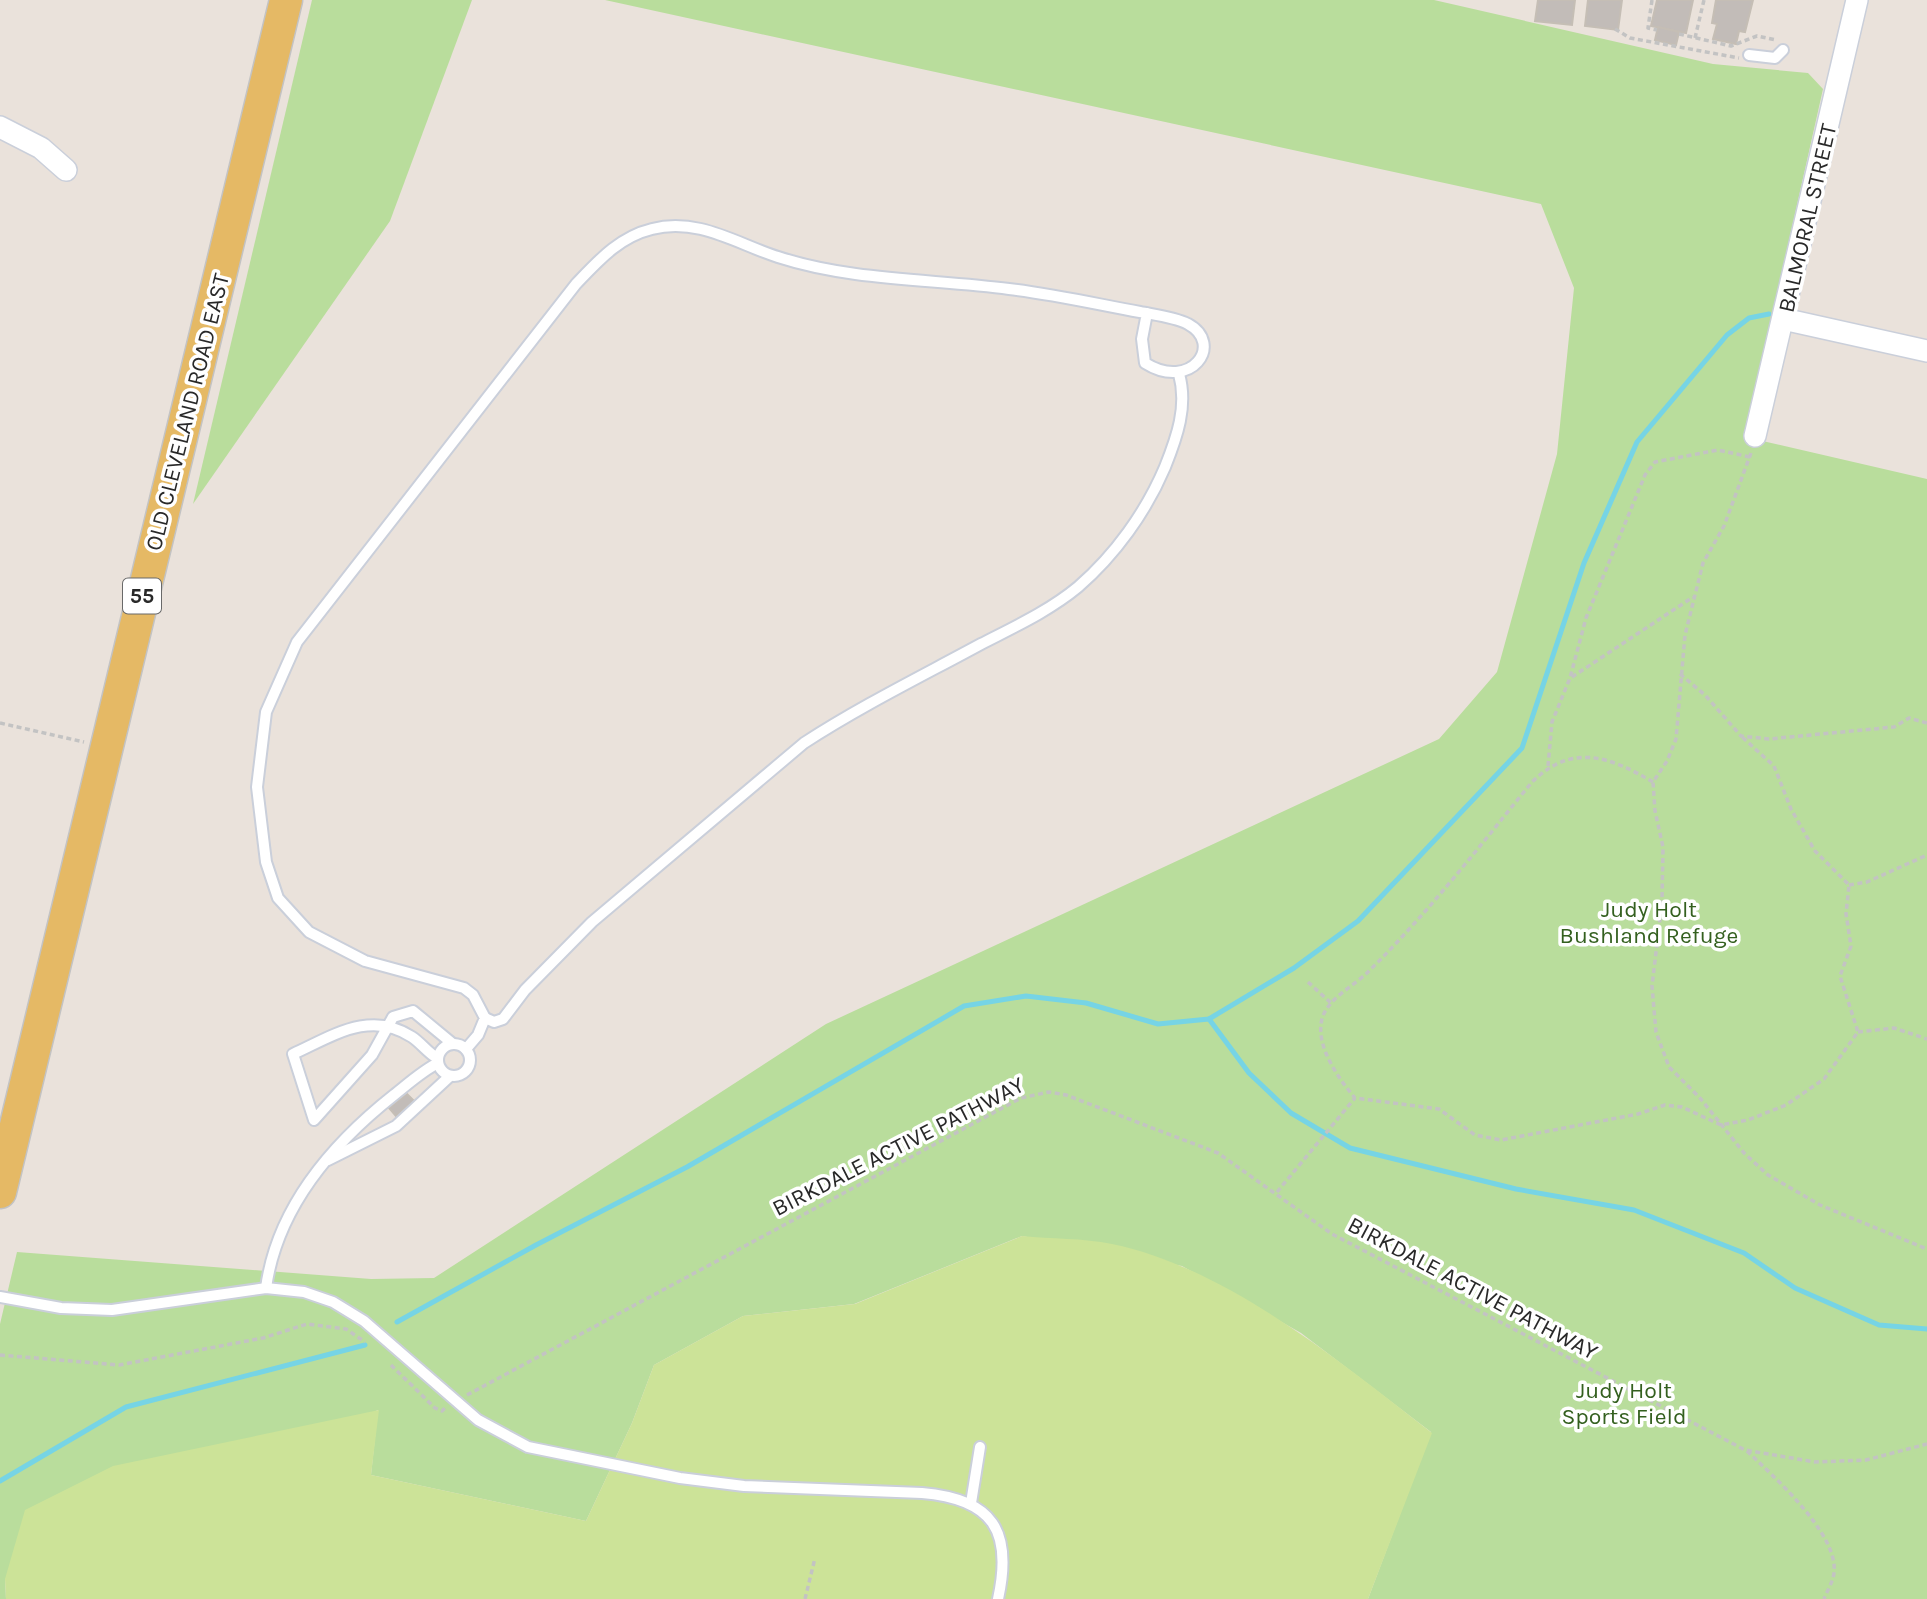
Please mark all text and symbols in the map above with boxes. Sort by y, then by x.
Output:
street label: BALMORAL STREET [1773,121,1842,315]
street label: OLD CLEVELAND ROAD EAST [140,270,235,553]
road number: 55 [123,578,161,614]
park label: Judy Holt Bushland Refuge [1560,896,1738,949]
street label: BIRKDALE ACTIVE PATHWAY [768,1071,1029,1222]
street label: BIRKDALE ACTIVE PATHWAY [1343,1211,1603,1366]
park label: Judy Holt Sports Field [1561,1377,1687,1430]

